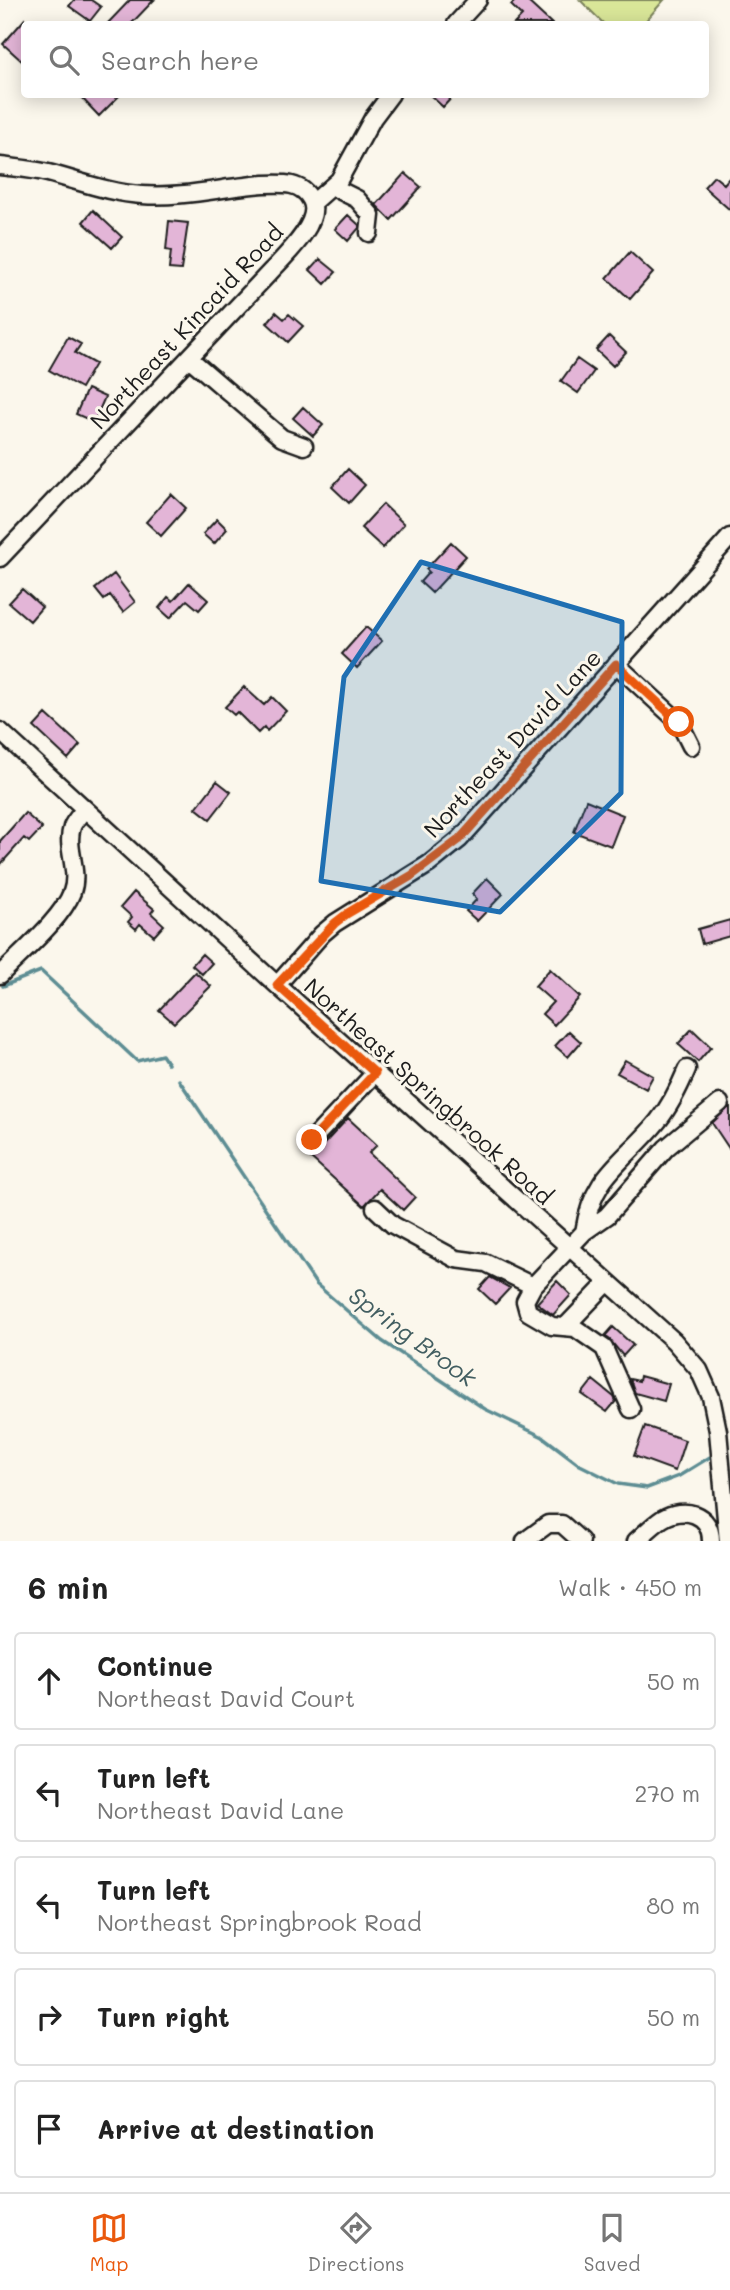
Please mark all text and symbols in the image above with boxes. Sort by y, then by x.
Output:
search box [21,21,709,98]
icon: search [45,41,83,79]
text: Search here [101,43,259,77]
street label: Northeast Kincaid Road [83,217,289,435]
street label: Northeast David Lane [417,642,607,844]
route start [663,706,694,737]
street label: Northeast Springbrook Road [298,971,560,1211]
route end [296,1124,327,1155]
water label: Spring Brook [343,1279,484,1394]
text: 6 min [28,1567,108,1607]
text: Walk · 450 m [558,1572,702,1602]
text: Continue [97,1649,213,1683]
icon: ahead [30,1662,68,1700]
text: 50 m [647,1666,700,1696]
text: Northeast David Court [97,1683,355,1713]
text: Turn left [97,1761,210,1795]
icon: left [30,1774,68,1812]
text: 270 m [635,1778,700,1808]
text: Northeast David Lane [97,1795,344,1825]
text: Turn left [97,1873,210,1907]
icon: left [30,1886,68,1924]
text: 80 m [646,1890,700,1920]
text: Northeast Springbrook Road [97,1907,422,1937]
icon: right [30,1998,68,2036]
text: Turn right [97,2000,230,2034]
text: 50 m [647,2002,700,2032]
icon: arrive [30,2110,68,2148]
text: Arrive at destination [97,2112,374,2146]
tab: Map [90,2209,128,2276]
tab: Directions [308,2209,404,2276]
tab: Saved [584,2209,640,2276]

